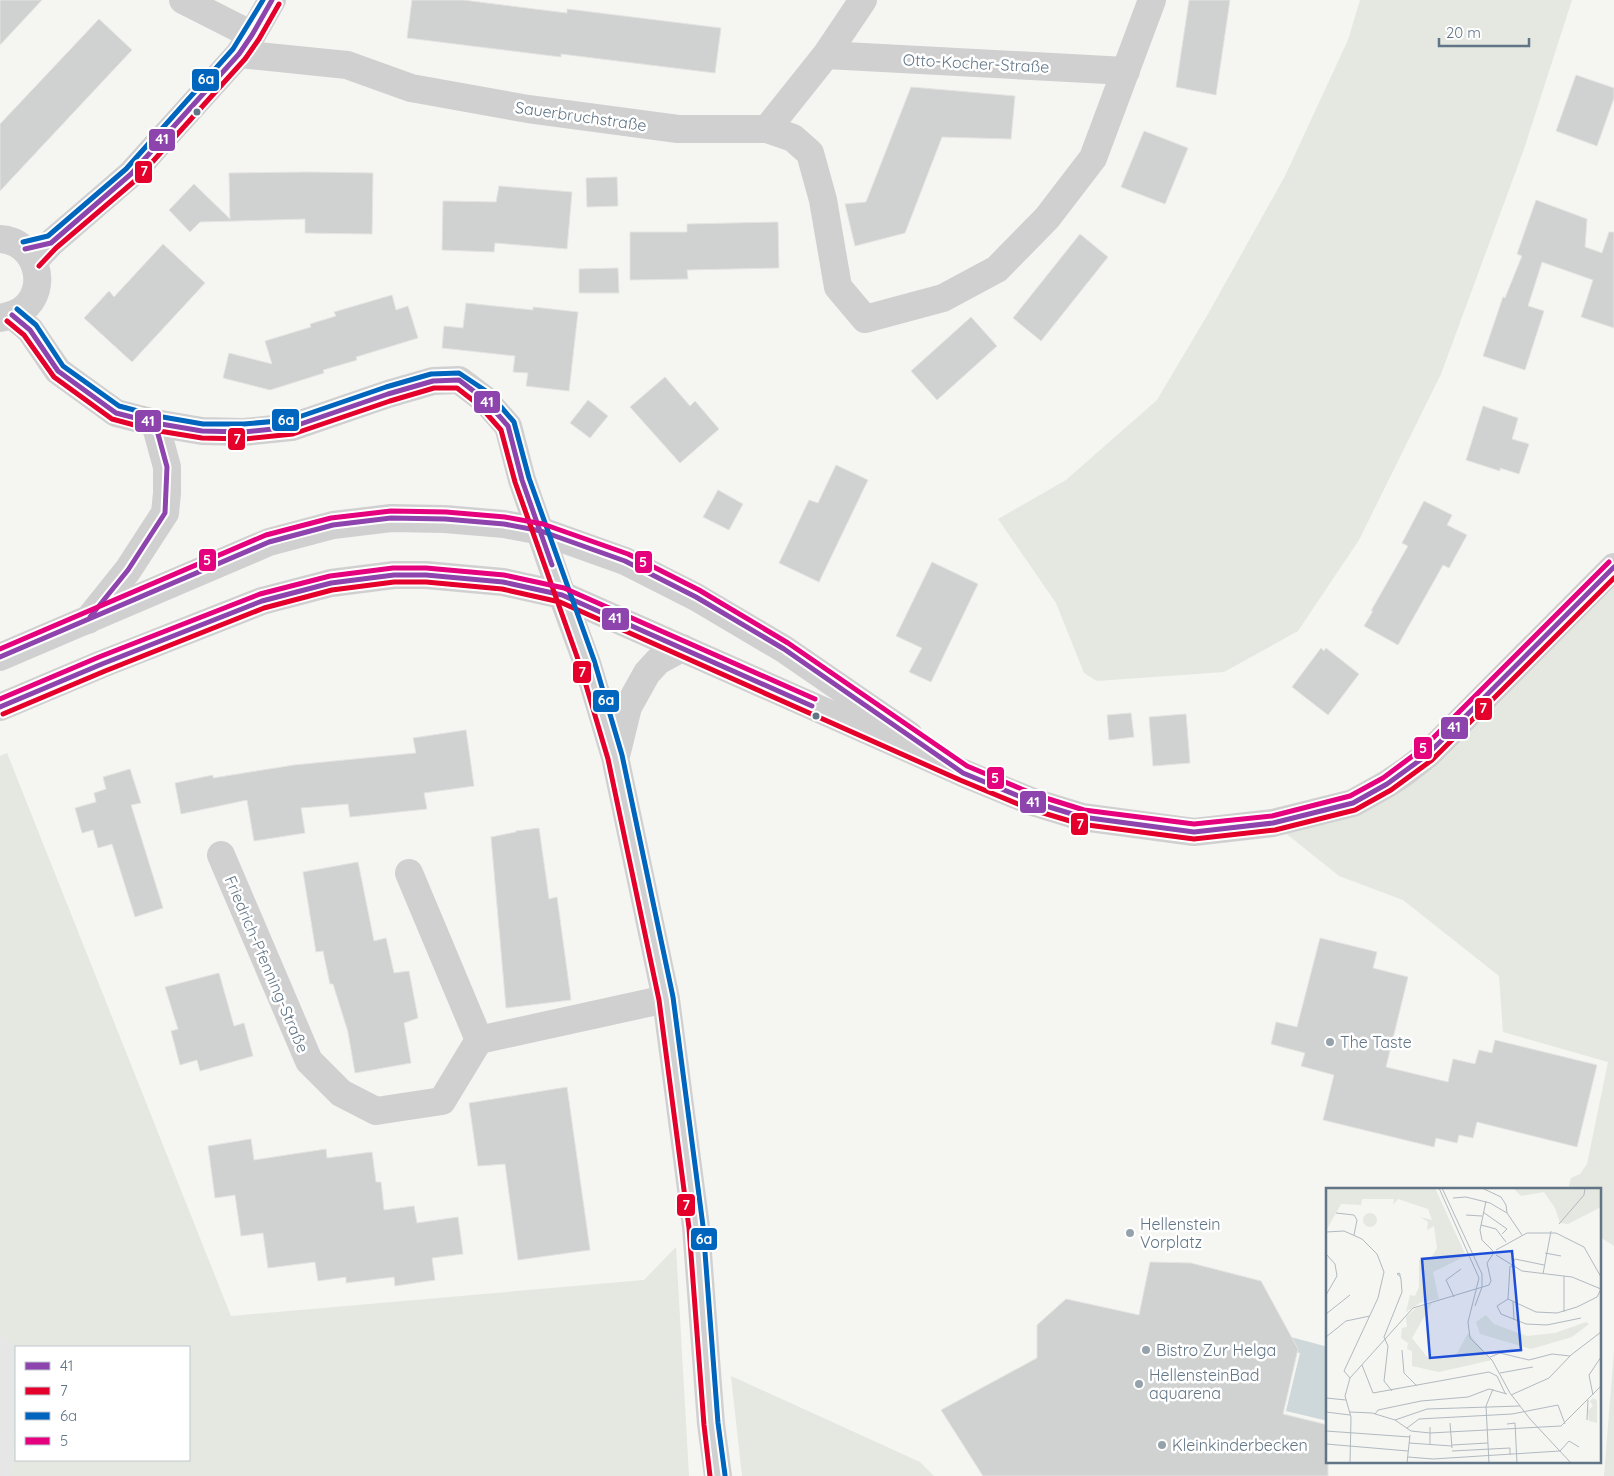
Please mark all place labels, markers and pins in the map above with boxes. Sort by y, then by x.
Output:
unlabelled marker [192,107,202,117]
unlabelled marker [811,711,821,721]
place label: The Taste [1340,1032,1412,1052]
marker: The Taste [1324,1036,1336,1048]
place label: Hellenstein Vorplatz [1140,1214,1221,1252]
marker: Hellenstein Vorplatz [1124,1227,1136,1239]
place label: Bistro Zur Helga [1156,1340,1276,1360]
marker: Bistro Zur Helga [1140,1344,1152,1356]
place label: HellensteinBad aquarena [1149,1365,1259,1403]
marker: HellensteinBad aquarena [1133,1378,1145,1390]
place label: Kleinkinderbecken [1172,1435,1308,1455]
marker: Kleinkinderbecken [1156,1439,1168,1451]

